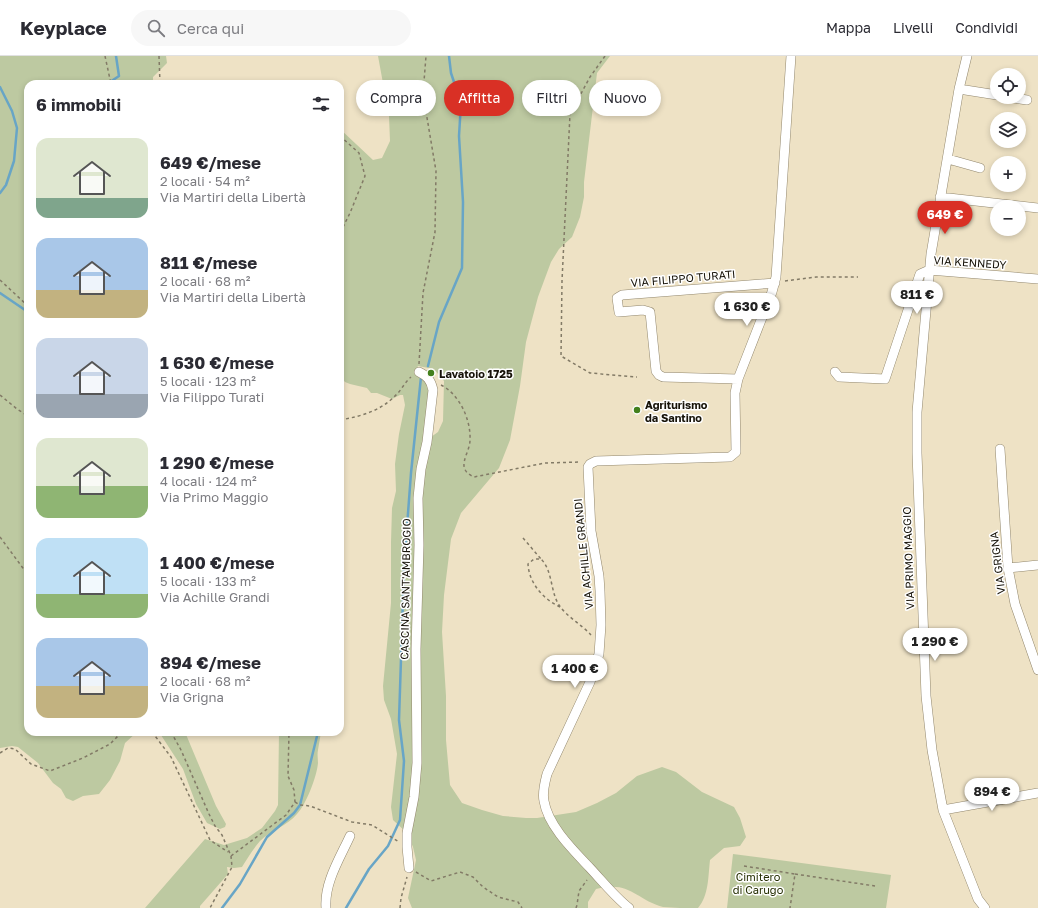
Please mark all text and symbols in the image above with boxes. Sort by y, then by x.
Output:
search box [131,10,411,46]
text: Keyplace [20,16,107,39]
icon: search [145,17,167,39]
text: Cerca qui [177,19,244,37]
text: Mappa [826,19,871,36]
text: Livelli [893,19,933,36]
text: Condividi [955,19,1018,36]
map controls [990,68,1026,236]
button: locate [990,68,1026,104]
chip: Compra [356,80,436,116]
chip: Affitta [444,80,514,116]
chip: Filtri [522,80,581,116]
chip: Nuovo [589,80,661,116]
icon: filters [310,93,332,115]
text: 6 immobili [36,94,121,115]
button: layers [990,112,1026,148]
text: 649 €/mese [160,152,261,173]
icon: home [68,154,116,202]
button: + [990,156,1026,192]
text: 2 locali · 54 m² [160,173,250,189]
text: Via Martiri della Libertà [160,189,306,205]
button: − [990,200,1026,236]
pin: 649 € [917,201,973,235]
text: 649 € [926,206,964,222]
text: 811 €/mese [160,252,257,273]
street label: VIA KENNEDY [933,253,1007,271]
icon: home [68,254,116,302]
street label: VIA FILIPPO TURATI [630,267,736,289]
text: 2 locali · 68 m² [160,273,250,289]
pin: 811 € [889,281,945,315]
text: 811 € [900,286,934,302]
text: Via Martiri della Libertà [160,289,306,305]
pin: 1 630 € [710,293,784,327]
text: 1 630 € [724,298,771,314]
text: 1 630 €/mese [160,352,274,373]
icon: home [68,354,116,402]
place label: Lavatoio 1725 [439,367,513,380]
marker: Lavatoio 1725 [426,368,436,378]
text: 5 locali · 123 m² [160,373,256,389]
text: Via Filippo Turati [160,389,264,405]
place label: Agriturismo da Santino [645,398,708,424]
marker: Agriturismo da Santino [632,405,642,415]
text: 1 290 €/mese [160,452,274,473]
icon: home [68,454,116,502]
text: 4 locali · 124 m² [160,473,257,489]
text: Via Primo Maggio [160,489,268,505]
street label: VIA ACHILLE GRANDI [571,498,595,610]
street label: VIA PRIMO MAGGIO [900,506,916,610]
street label: CASCINA SANT'AMBROGIO [397,518,413,660]
street label: VIA GRIGNA [987,530,1007,595]
text: 1 400 €/mese [160,552,275,573]
icon: home [68,554,116,602]
text: 5 locali · 133 m² [160,573,256,589]
text: Via Achille Grandi [160,589,270,605]
pin: 1 290 € [898,628,972,662]
text: 1 290 € [912,633,959,649]
text: 894 €/mese [160,652,261,673]
icon: home [68,654,116,702]
pin: 1 400 € [538,655,612,689]
text: 1 400 € [551,660,599,676]
text: 2 locali · 68 m² [160,673,250,689]
text: Via Grigna [160,689,224,705]
pin: 894 € [964,778,1020,812]
text: 894 € [973,783,1011,799]
park label: Cimitero di Carugo [733,870,784,896]

